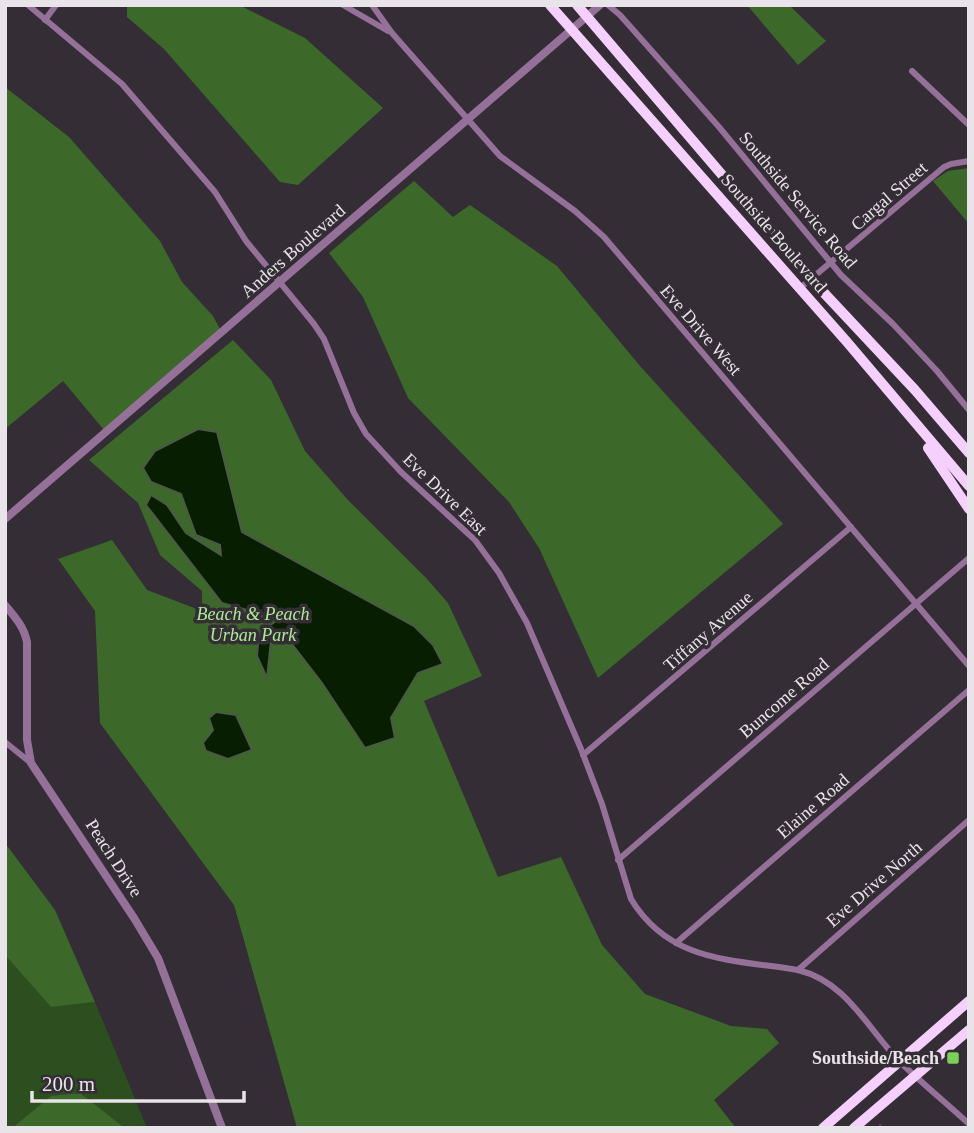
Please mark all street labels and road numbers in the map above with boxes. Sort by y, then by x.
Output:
street label: Southside Service Road [735,128,861,272]
street label: Cargal Street [847,158,931,234]
street label: Southside Boulevard [717,170,831,296]
street label: Anders Boulevard [237,200,349,302]
street label: Eve Drive West [656,281,746,379]
street label: Eve Drive East [399,449,491,539]
street label: Tiffany Avenue [659,587,757,675]
street label: Buncome Road [735,654,833,742]
street label: Elaine Road [773,769,853,843]
street label: Peach Drive [82,815,146,901]
street label: Eve Drive North [822,837,926,931]

